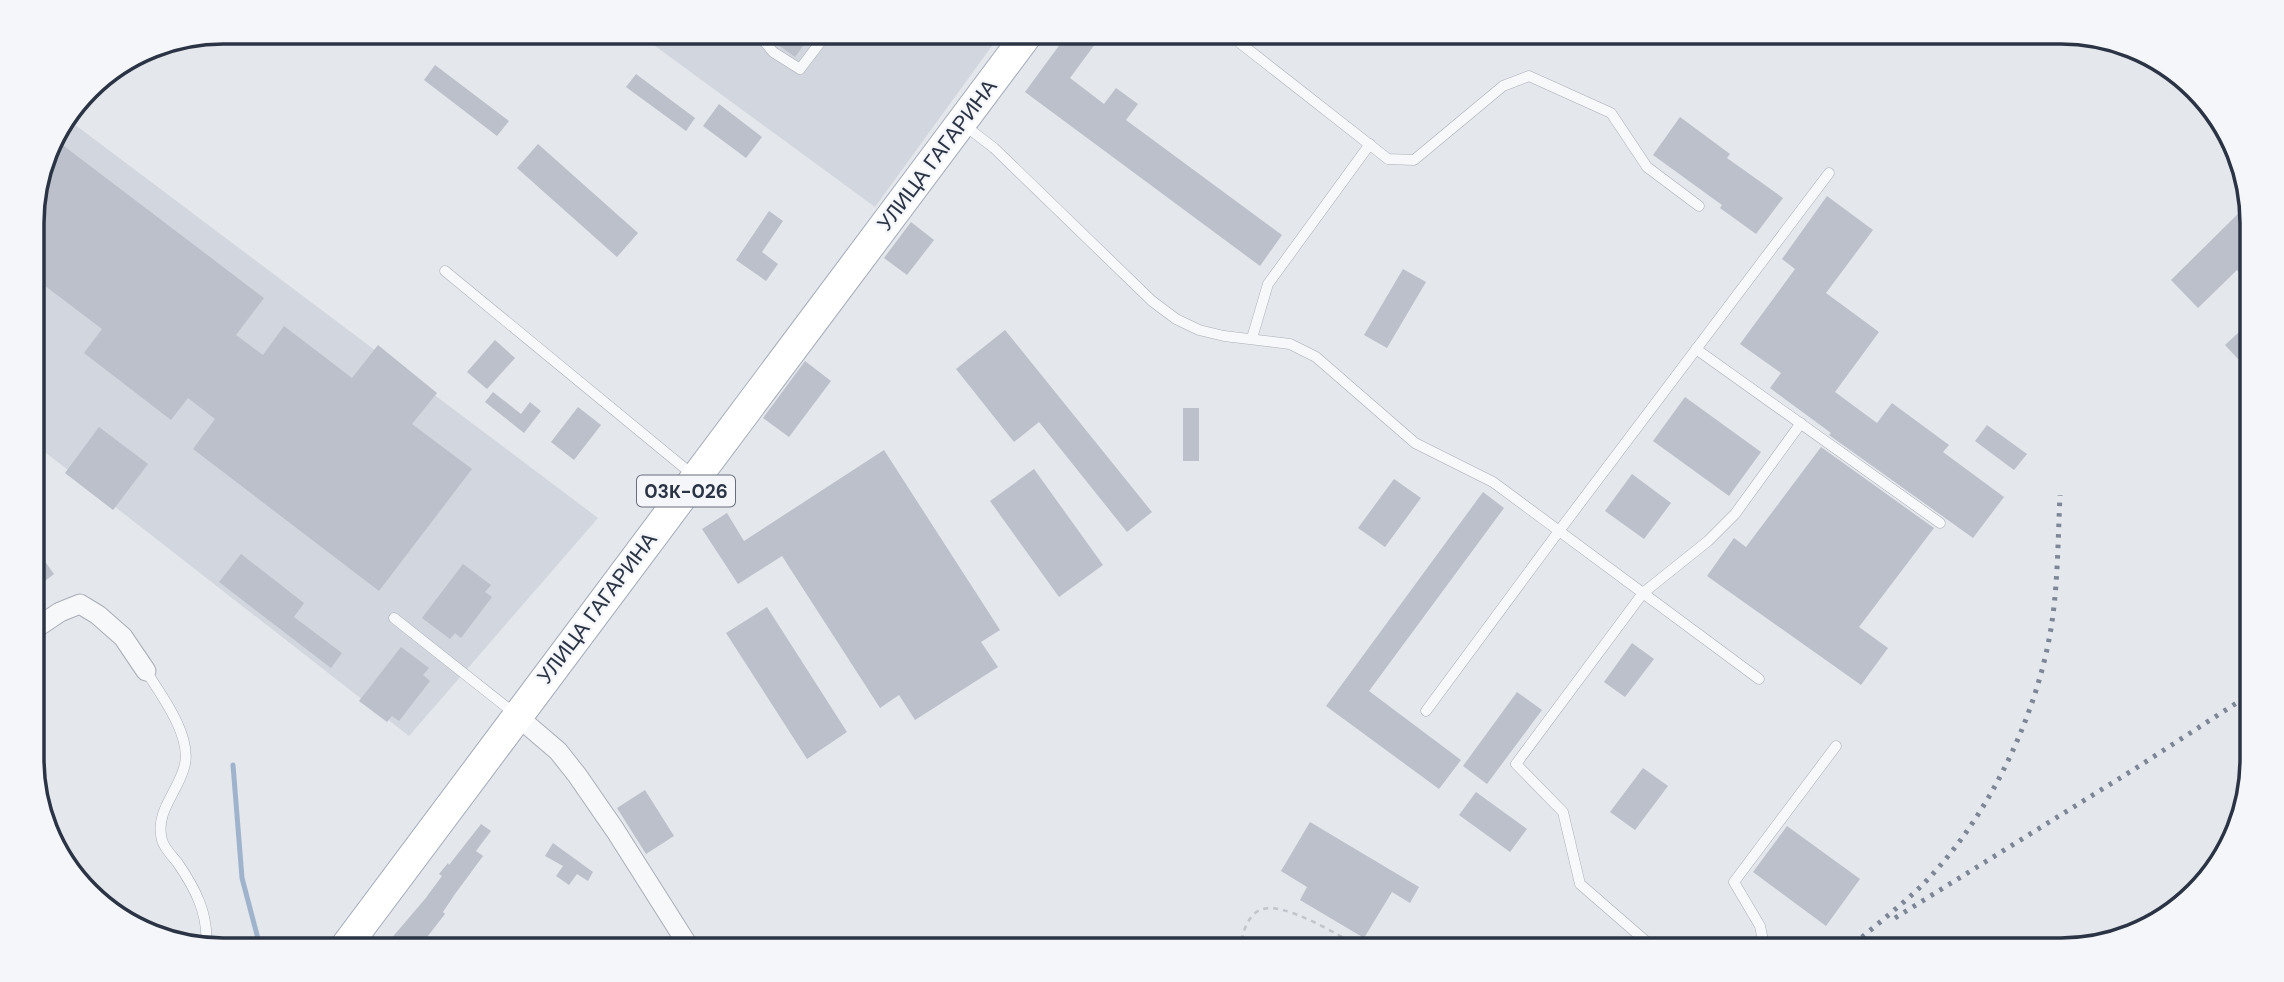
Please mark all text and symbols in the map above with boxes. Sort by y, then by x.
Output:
street label: УЛИЦА ГАГАРИНА [871,74,1003,236]
road number: 03К-026 [637,476,735,506]
street label: УЛИЦА ГАГАРИНА [531,527,663,689]

